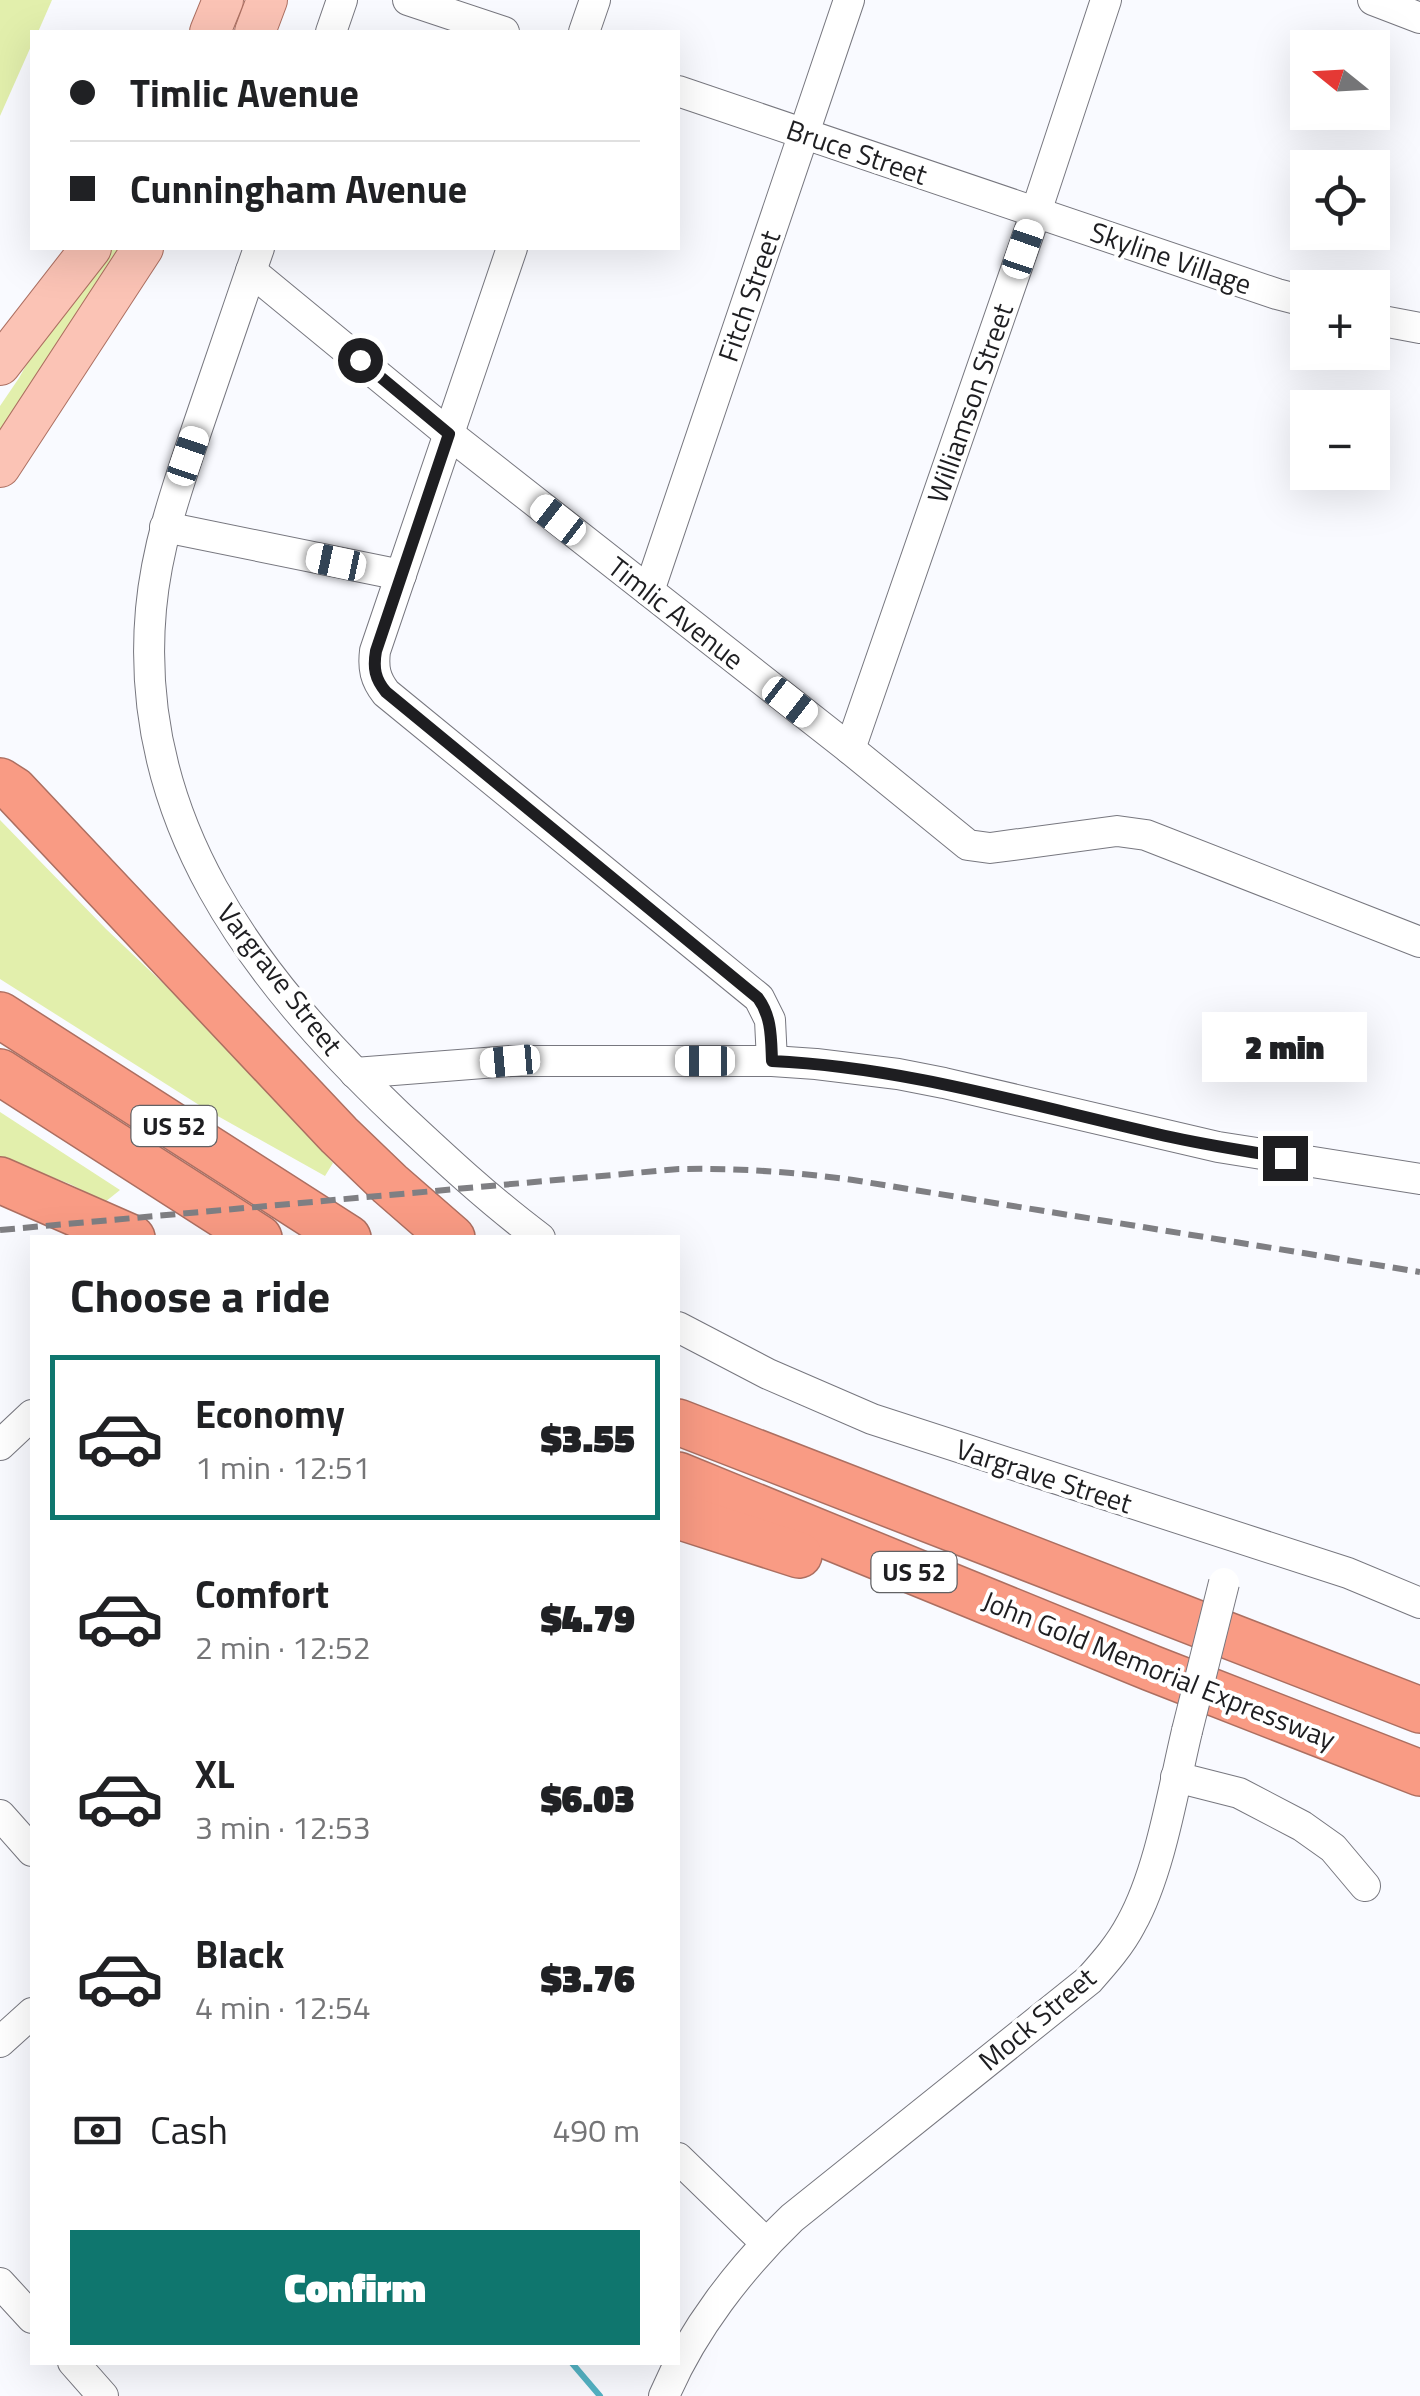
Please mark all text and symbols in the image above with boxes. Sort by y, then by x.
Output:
north arrow [1290,30,1390,130]
map controls [1290,30,1390,490]
text: Timlic Avenue [130,64,359,122]
street label: Bruce Street [781,107,933,196]
button: locate [1290,150,1390,250]
text: Cunningham Avenue [130,160,467,218]
street label: Skyline Village [1085,210,1258,305]
car [999,216,1047,282]
street label: Fitch Street [706,224,791,367]
button: + [1290,270,1390,370]
street label: Williamson Street [915,297,1024,508]
route start [338,338,383,383]
button: − [1290,390,1390,490]
car [164,423,212,489]
car [525,490,591,550]
car [304,541,368,583]
street label: Timlic Avenue [599,546,754,680]
car [757,672,823,732]
street label: Vargrave Street [207,893,354,1064]
callout: 2 min [1202,1013,1368,1083]
text: 2 min [1245,1023,1324,1071]
car [479,1043,541,1079]
car [675,1046,735,1076]
road number: US 52 [132,1106,216,1146]
route end [1263,1136,1308,1181]
text: Choose a ride [70,1261,330,1329]
text: Economy [195,1385,345,1443]
icon: car [75,1393,165,1483]
text: $3.55 [541,1409,635,1467]
street label: Vargrave Street [951,1427,1138,1524]
text: 1 min · 12:51 [195,1443,371,1491]
road number: US 52 [872,1552,956,1592]
text: Comfort [195,1565,329,1623]
icon: car [75,1573,165,1663]
street label: John Gold Memorial Expressway [976,1579,1342,1760]
text: $4.79 [541,1589,635,1647]
text: 2 min · 12:52 [195,1623,371,1671]
text: XL [195,1745,235,1803]
icon: car [75,1753,165,1843]
text: $6.03 [541,1769,635,1827]
text: 3 min · 12:53 [195,1803,371,1851]
text: Black [195,1925,284,1983]
icon: car [75,1933,165,2023]
text: $3.76 [541,1949,635,2007]
street label: Mock Street [968,1956,1105,2081]
text: 4 min · 12:54 [195,1983,371,2031]
text: Cash [150,2101,228,2159]
icon: cash [70,2103,125,2158]
text: 490 m [552,2106,640,2154]
button: Confirm [70,2230,640,2345]

